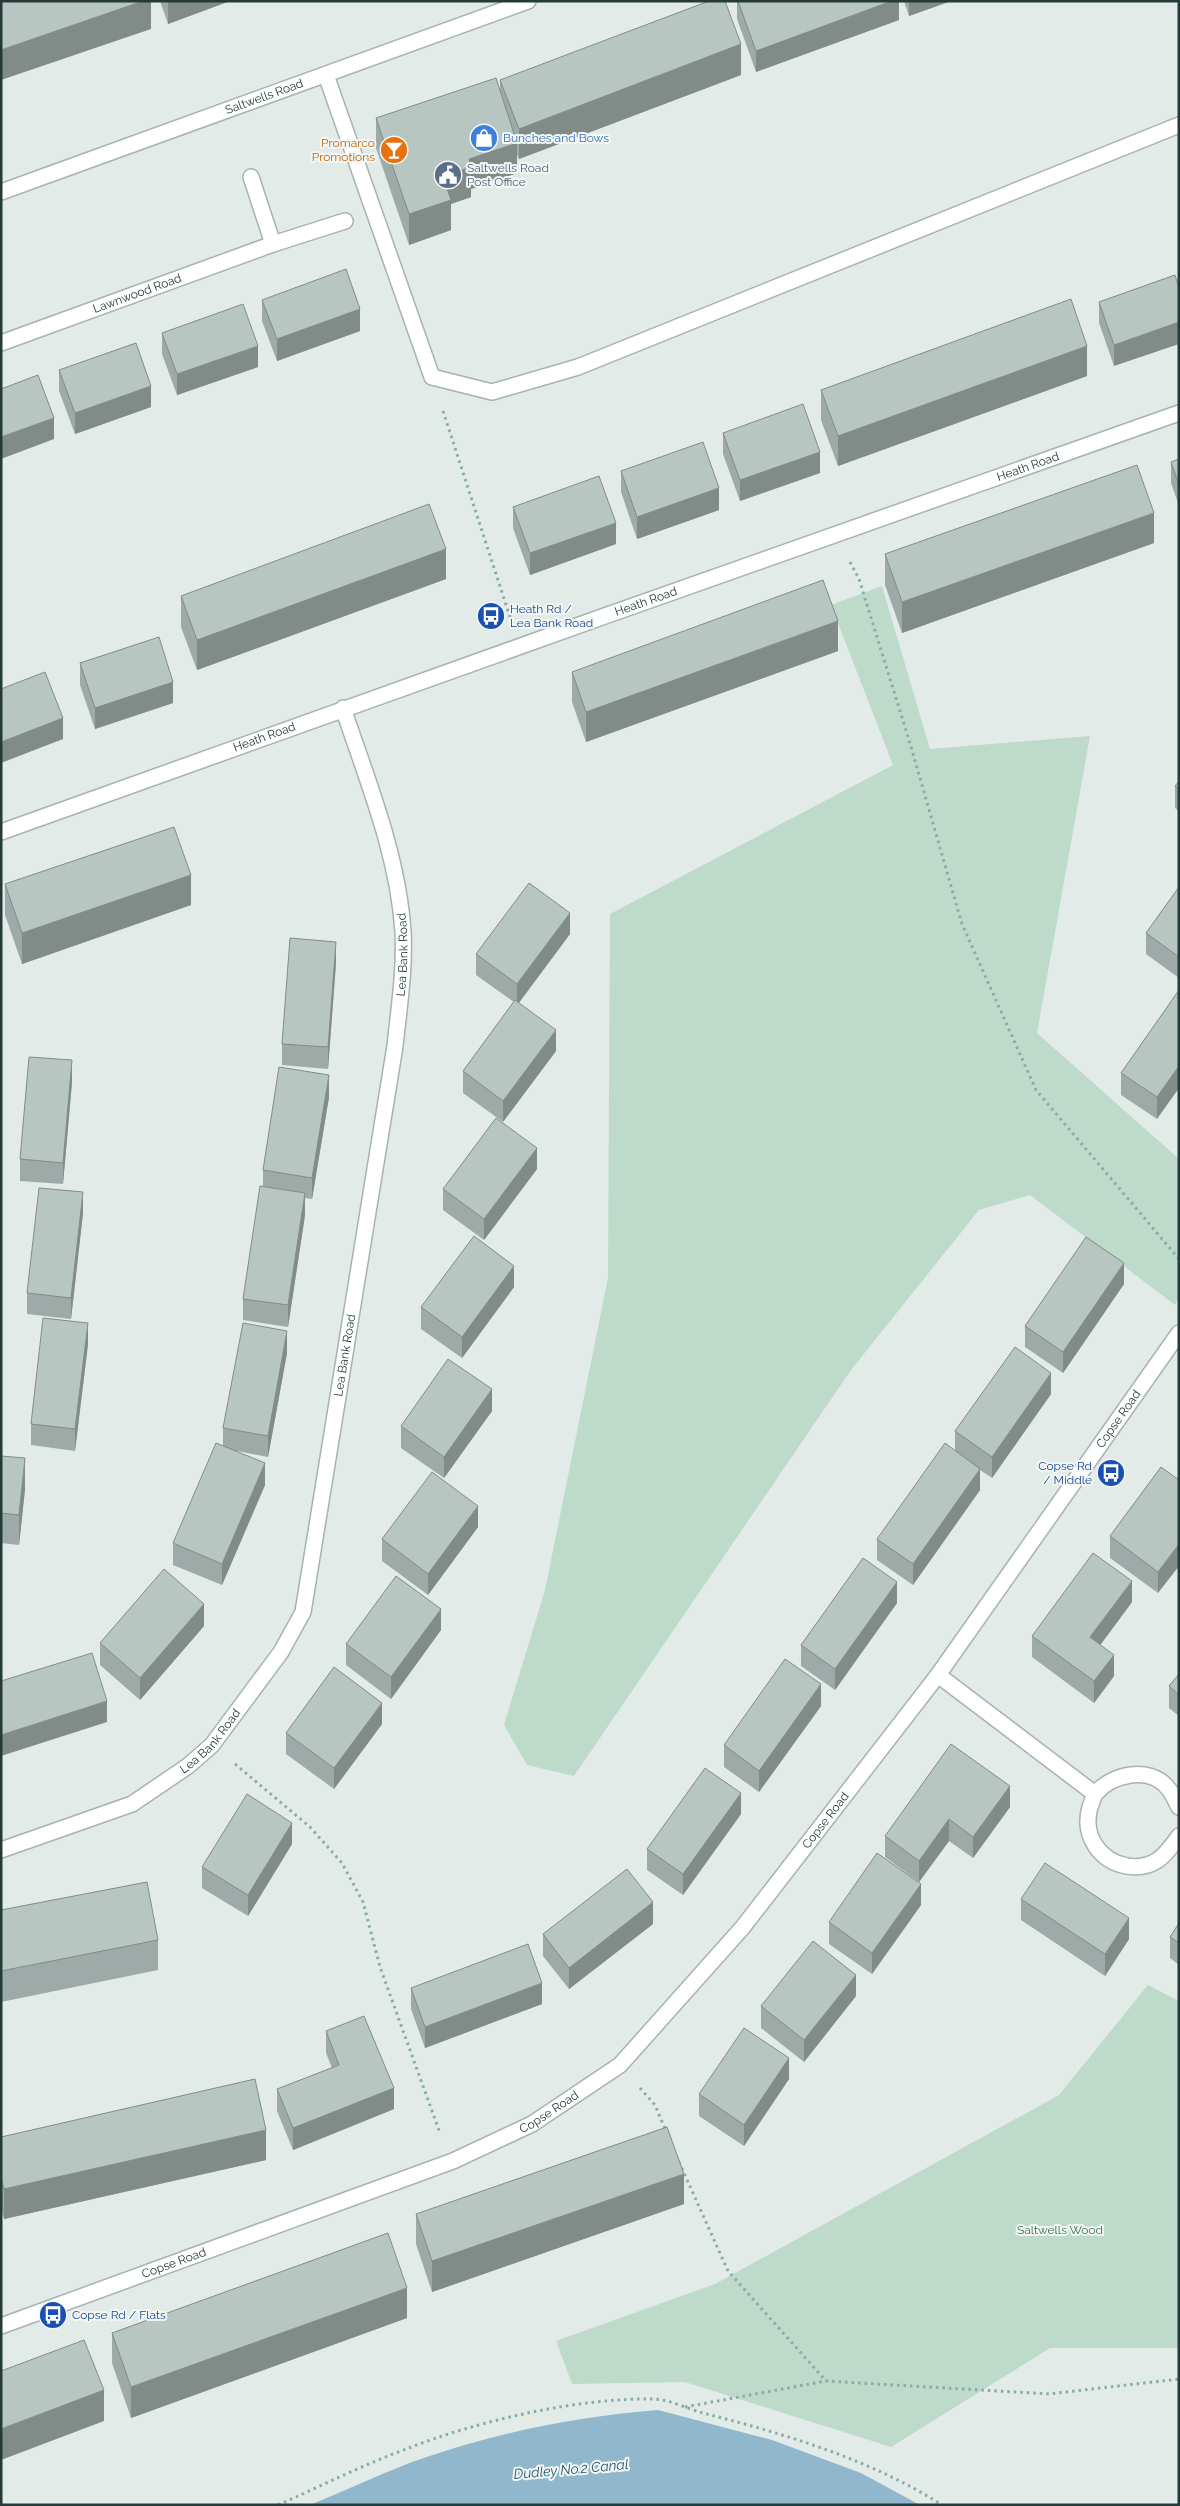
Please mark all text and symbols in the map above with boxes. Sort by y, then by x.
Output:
street label: Saltwells Road [223,76,305,117]
shop icon: Bunches and Bows [469,123,499,153]
place label: Bunches and Bows [503,131,609,145]
bar icon: Promarco Promotions [379,135,409,165]
place label: Promarco Promotions [312,136,375,164]
public building icon: Saltwells Road Post Office [433,160,463,190]
place label: Saltwells Road Post Office [467,161,549,189]
street label: Lawnwood Road [91,271,183,316]
street label: Heath Road [995,449,1061,484]
street label: Heath Road [613,584,679,619]
bus stop icon: Heath Rd / Lea Bank Road [476,601,506,631]
place label: Heath Rd / Lea Bank Road [510,602,593,630]
street label: Heath Road [231,719,297,754]
street label: Lea Bank Road [394,912,410,997]
street label: Lea Bank Road [331,1313,358,1397]
street label: Copse Road [1093,1387,1144,1451]
bus stop icon: Copse Rd / Middle [1096,1458,1126,1488]
place label: Copse Rd / Middle [1038,1459,1092,1487]
street label: Lea Bank Road [177,1706,243,1776]
street label: Copse Road [799,1789,852,1851]
street label: Copse Road [517,2088,581,2136]
park label: Saltwells Wood [1017,2223,1103,2237]
street label: Copse Road [140,2245,208,2281]
bus stop icon: Copse Rd / Flats [38,2300,68,2330]
place label: Copse Rd / Flats [72,2308,166,2322]
water label: Dudley No.2 Canal [513,2456,629,2482]

